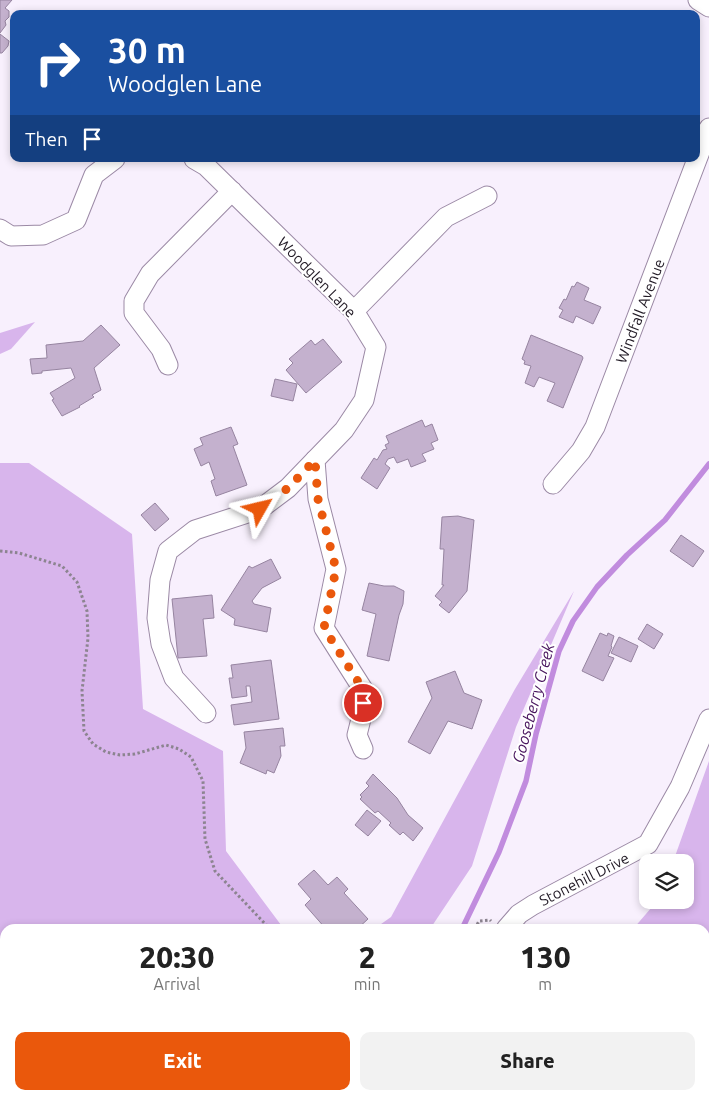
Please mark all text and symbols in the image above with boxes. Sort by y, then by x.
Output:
icon: right [25,30,90,95]
text: 30 m [108,30,186,70]
text: Woodglen Lane [108,71,262,96]
icon: arrive [78,125,106,153]
text: Then [25,128,68,150]
street label: Woodglen Lane [274,233,360,321]
street label: Windfall Avenue [612,256,668,366]
position arrow [233,482,285,534]
water label: Gooseberry Creek [508,640,558,765]
pin [342,682,384,724]
icon: arrive [349,689,377,717]
street label: Stonehill Drive [536,849,632,909]
map controls [639,854,694,909]
button: layers [639,854,694,909]
text: 20:30 [139,940,214,974]
text: 2 [359,940,376,974]
text: 130 [520,940,571,974]
text: Arrival [154,975,200,993]
text: min [354,975,381,993]
text: m [538,975,552,993]
button: Exit [15,1032,350,1090]
button: Share [360,1032,695,1090]

